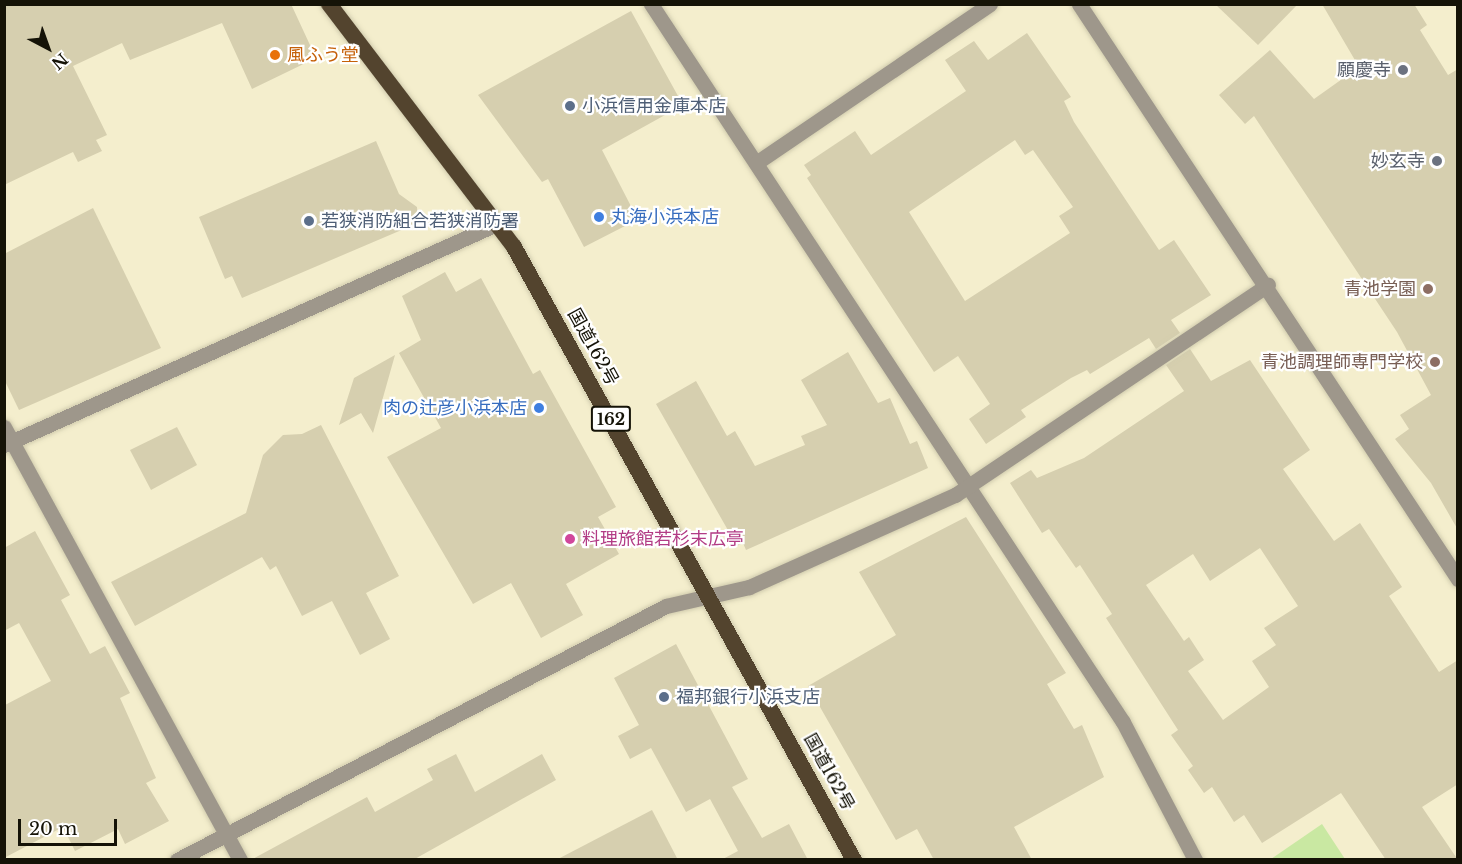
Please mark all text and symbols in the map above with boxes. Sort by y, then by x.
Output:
north arrow [18,18,78,78]
place label: 風ふう堂 [287,44,359,66]
marker: 風ふう堂 [268,48,282,62]
text: N [48,49,72,74]
place label: 願慶寺 [1337,59,1391,81]
marker: 願慶寺 [1396,63,1410,77]
place label: 小浜信用金庫本店 [582,95,726,117]
marker: 小浜信用金庫本店 [563,99,577,113]
place label: 妙玄寺 [1371,150,1425,172]
marker: 妙玄寺 [1430,154,1444,168]
place label: 丸海小浜本店 [611,206,719,228]
place label: 若狭消防組合若狭消防署 [321,210,519,232]
marker: 丸海小浜本店 [592,210,606,224]
marker: 若狭消防組合若狭消防署 [302,214,316,228]
place label: 青池学園 [1344,278,1416,300]
marker: 青池学園 [1421,282,1435,296]
street label: 国道162号 [563,305,623,389]
place label: 青池調理師専門学校 [1261,351,1423,373]
marker: 青池調理師専門学校 [1428,355,1442,369]
place label: 肉の辻彦小浜本店 [383,397,527,419]
marker: 肉の辻彦小浜本店 [532,401,546,415]
road number: 162 [590,406,632,432]
place label: 料理旅館若杉末広亭 [582,528,744,550]
marker: 料理旅館若杉末広亭 [563,532,577,546]
place label: 福邦銀行小浜支店 [676,686,820,708]
marker: 福邦銀行小浜支店 [657,690,671,704]
street label: 国道162号 [799,730,859,814]
scale bar [21,807,120,845]
text: 20 m [29,818,77,840]

